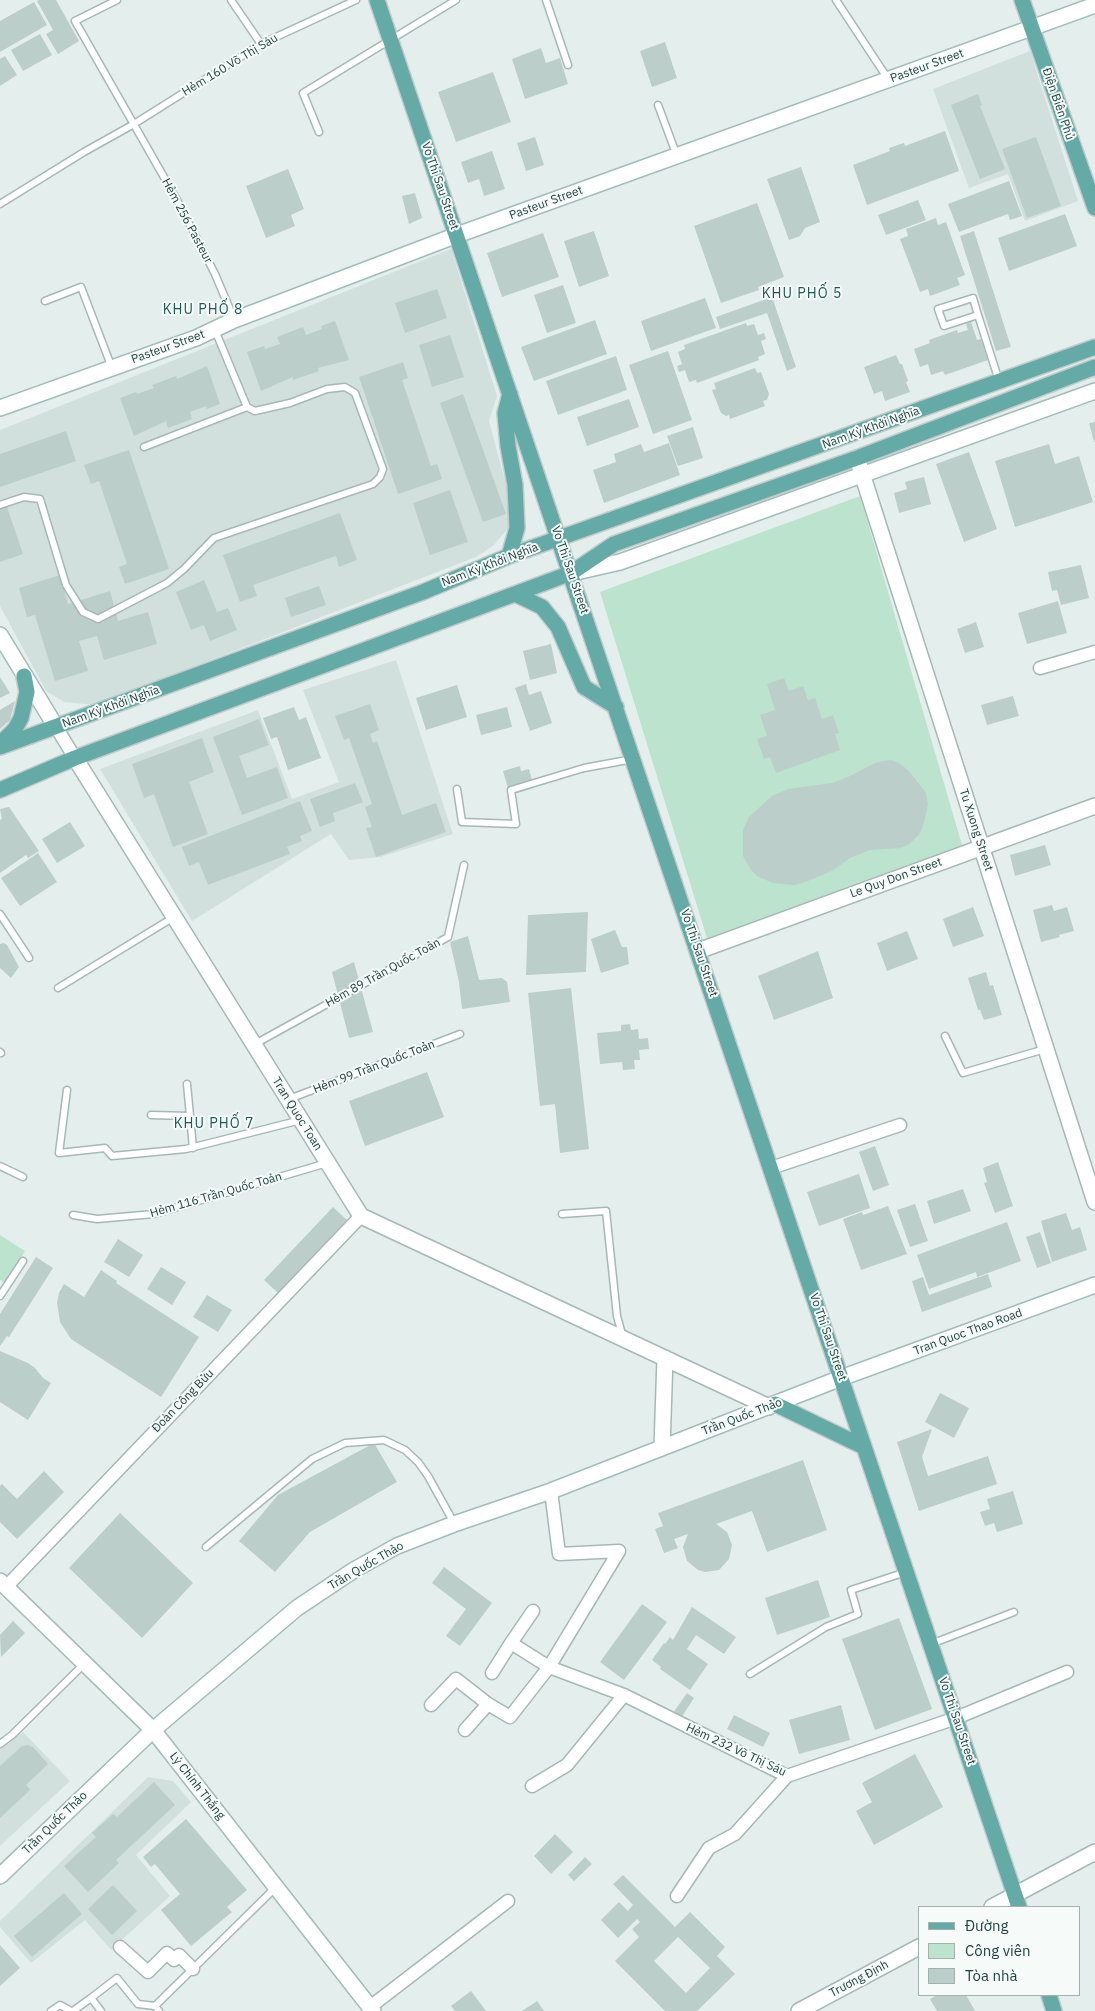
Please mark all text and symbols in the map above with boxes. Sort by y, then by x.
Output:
street label: Hẻm 160 Võ Thị Sáu [180,31,280,99]
street label: Pasteur Street [888,46,966,86]
street label: Điện Biên Phủ [1039,66,1077,142]
street label: Vo Thi Sau Street [418,140,462,232]
street label: Hẻm 256 Pasteur [159,176,215,266]
street label: Pasteur Street [507,183,585,223]
district label: KHU PHỐ 5 [761,286,843,302]
district label: KHU PHỐ 8 [162,302,244,318]
street label: Pasteur Street [129,327,207,367]
street label: Nam Kỳ Khởi Nghĩa [820,404,922,452]
street label: Vo Thi Sau Street [548,524,592,616]
street label: Nam Kỳ Khởi Nghĩa [440,540,540,590]
street label: Nam Kỳ Khởi Nghĩa [60,683,162,731]
street label: Tu Xuong Street [956,787,996,873]
street label: Le Quy Don Street [848,855,944,901]
street label: Vo Thi Sau Street [677,907,721,999]
street label: Hẻm 89 Trần Quốc Toản [323,935,443,1011]
street label: Hẻm 99 Trần Quốc Toản [311,1037,437,1097]
street label: Tran Quoc Toan [269,1075,325,1153]
district label: KHU PHỐ 7 [173,1116,255,1132]
street label: Hẻm 116 Trần Quốc Toản [148,1169,284,1221]
street label: Vo Thi Sau Street [806,1291,850,1383]
street label: Tran Quoc Thao Road [912,1306,1024,1358]
street label: Đoàn Công Bửu [149,1366,217,1436]
street label: Trần Quốc Thảo [700,1395,784,1439]
street label: Trần Quốc Thảo [326,1539,406,1593]
street label: Vo Thi Sau Street [935,1675,979,1767]
street label: Hẻm 232 Võ Thị Sáu [684,1720,788,1780]
street label: Lý Chính Thắng [166,1750,228,1822]
street label: Trần Quốc Thảo [20,1788,90,1858]
legend [918,1906,1080,1996]
text: Đường [965,1916,1008,1935]
text: Công viên [965,1941,1031,1960]
street label: Trương Định [827,1957,891,2001]
text: Tòa nhà [965,1966,1018,1985]

